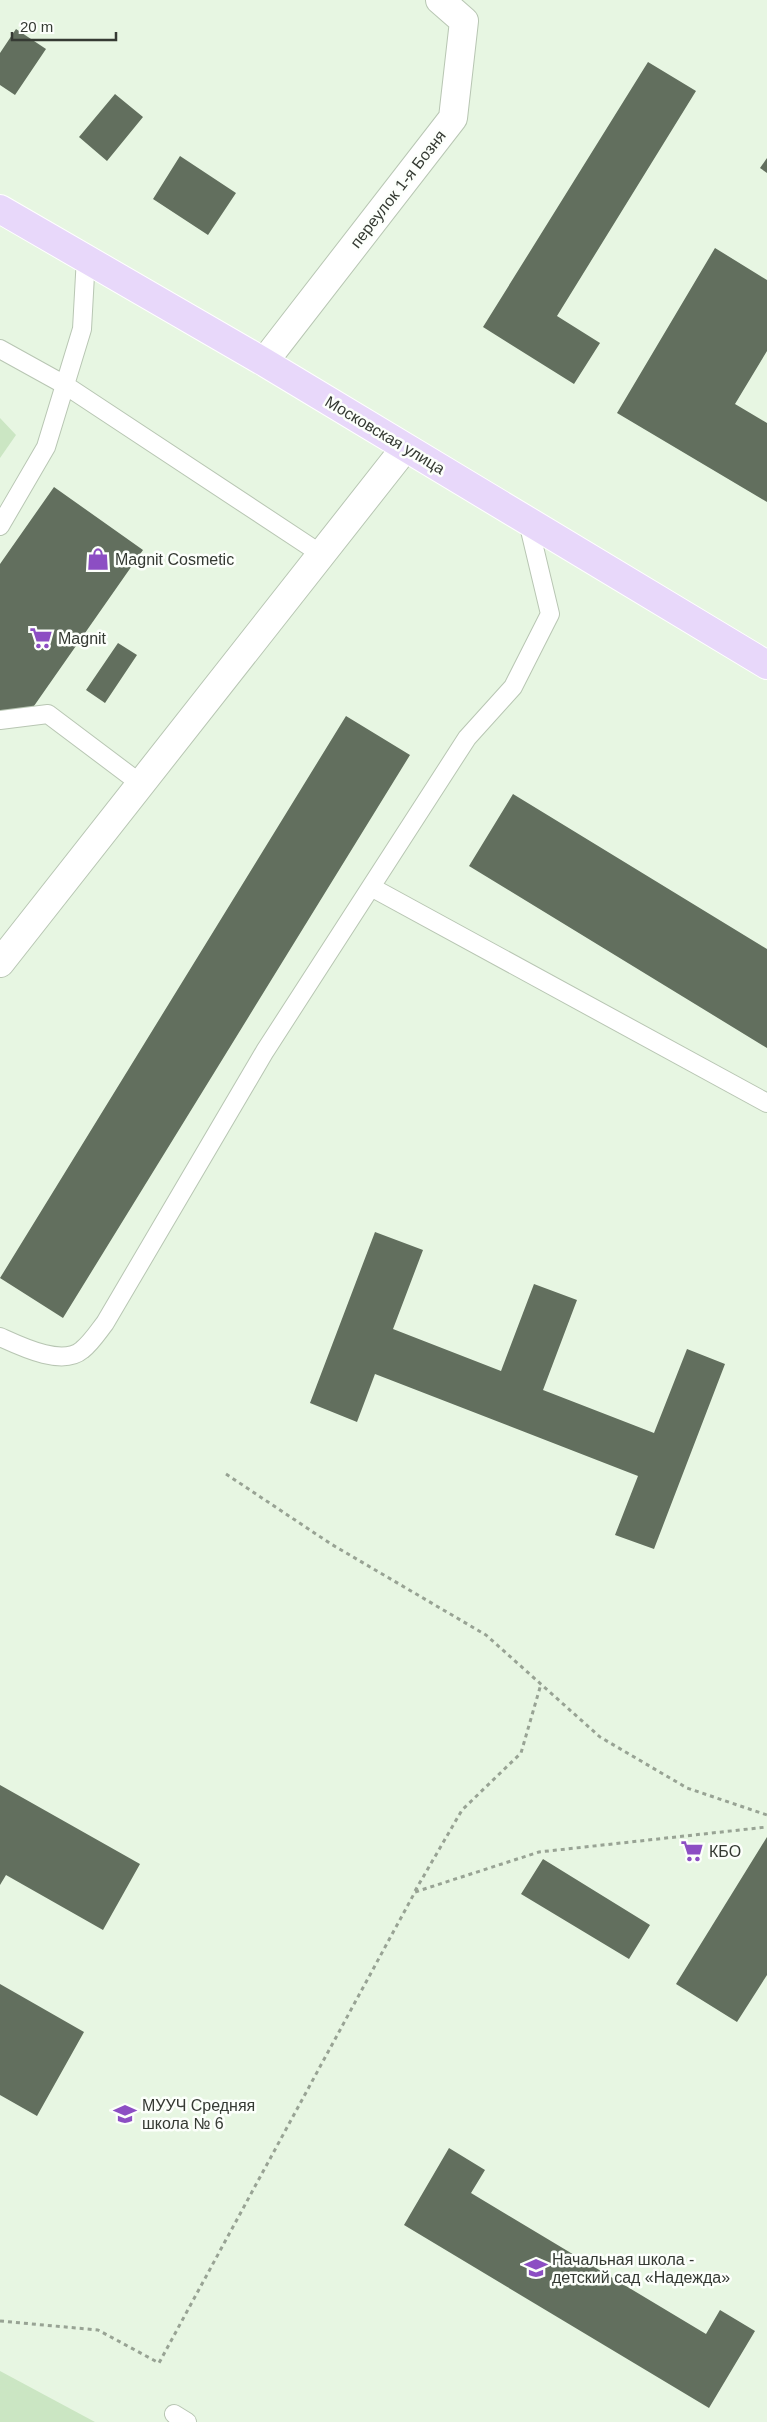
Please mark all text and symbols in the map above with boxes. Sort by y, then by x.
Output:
scale bar [12,10,116,42]
text: 20 m [20,18,53,35]
street label: переулок 1-я Бозня [347,127,449,251]
street label: Московская улица [322,393,448,477]
shop icon: Magnit Cosmetic [85,546,111,572]
place label: Magnit Cosmetic [115,551,234,568]
supermarket icon: Magnit [28,625,54,651]
place label: Magnit [58,630,107,647]
supermarket icon: КБО [679,1838,705,1864]
place label: КБО [709,1843,741,1860]
place label: МУУЧ Средняя школа № 6 [142,2097,255,2132]
school or university icon: МУУЧ Средняя школа № 6 [112,2101,138,2127]
place label: Начальная школа - детский сад «Надежда» [552,2251,730,2286]
school or university icon: Начальная школа - детский сад «Надежда» [523,2255,549,2281]

